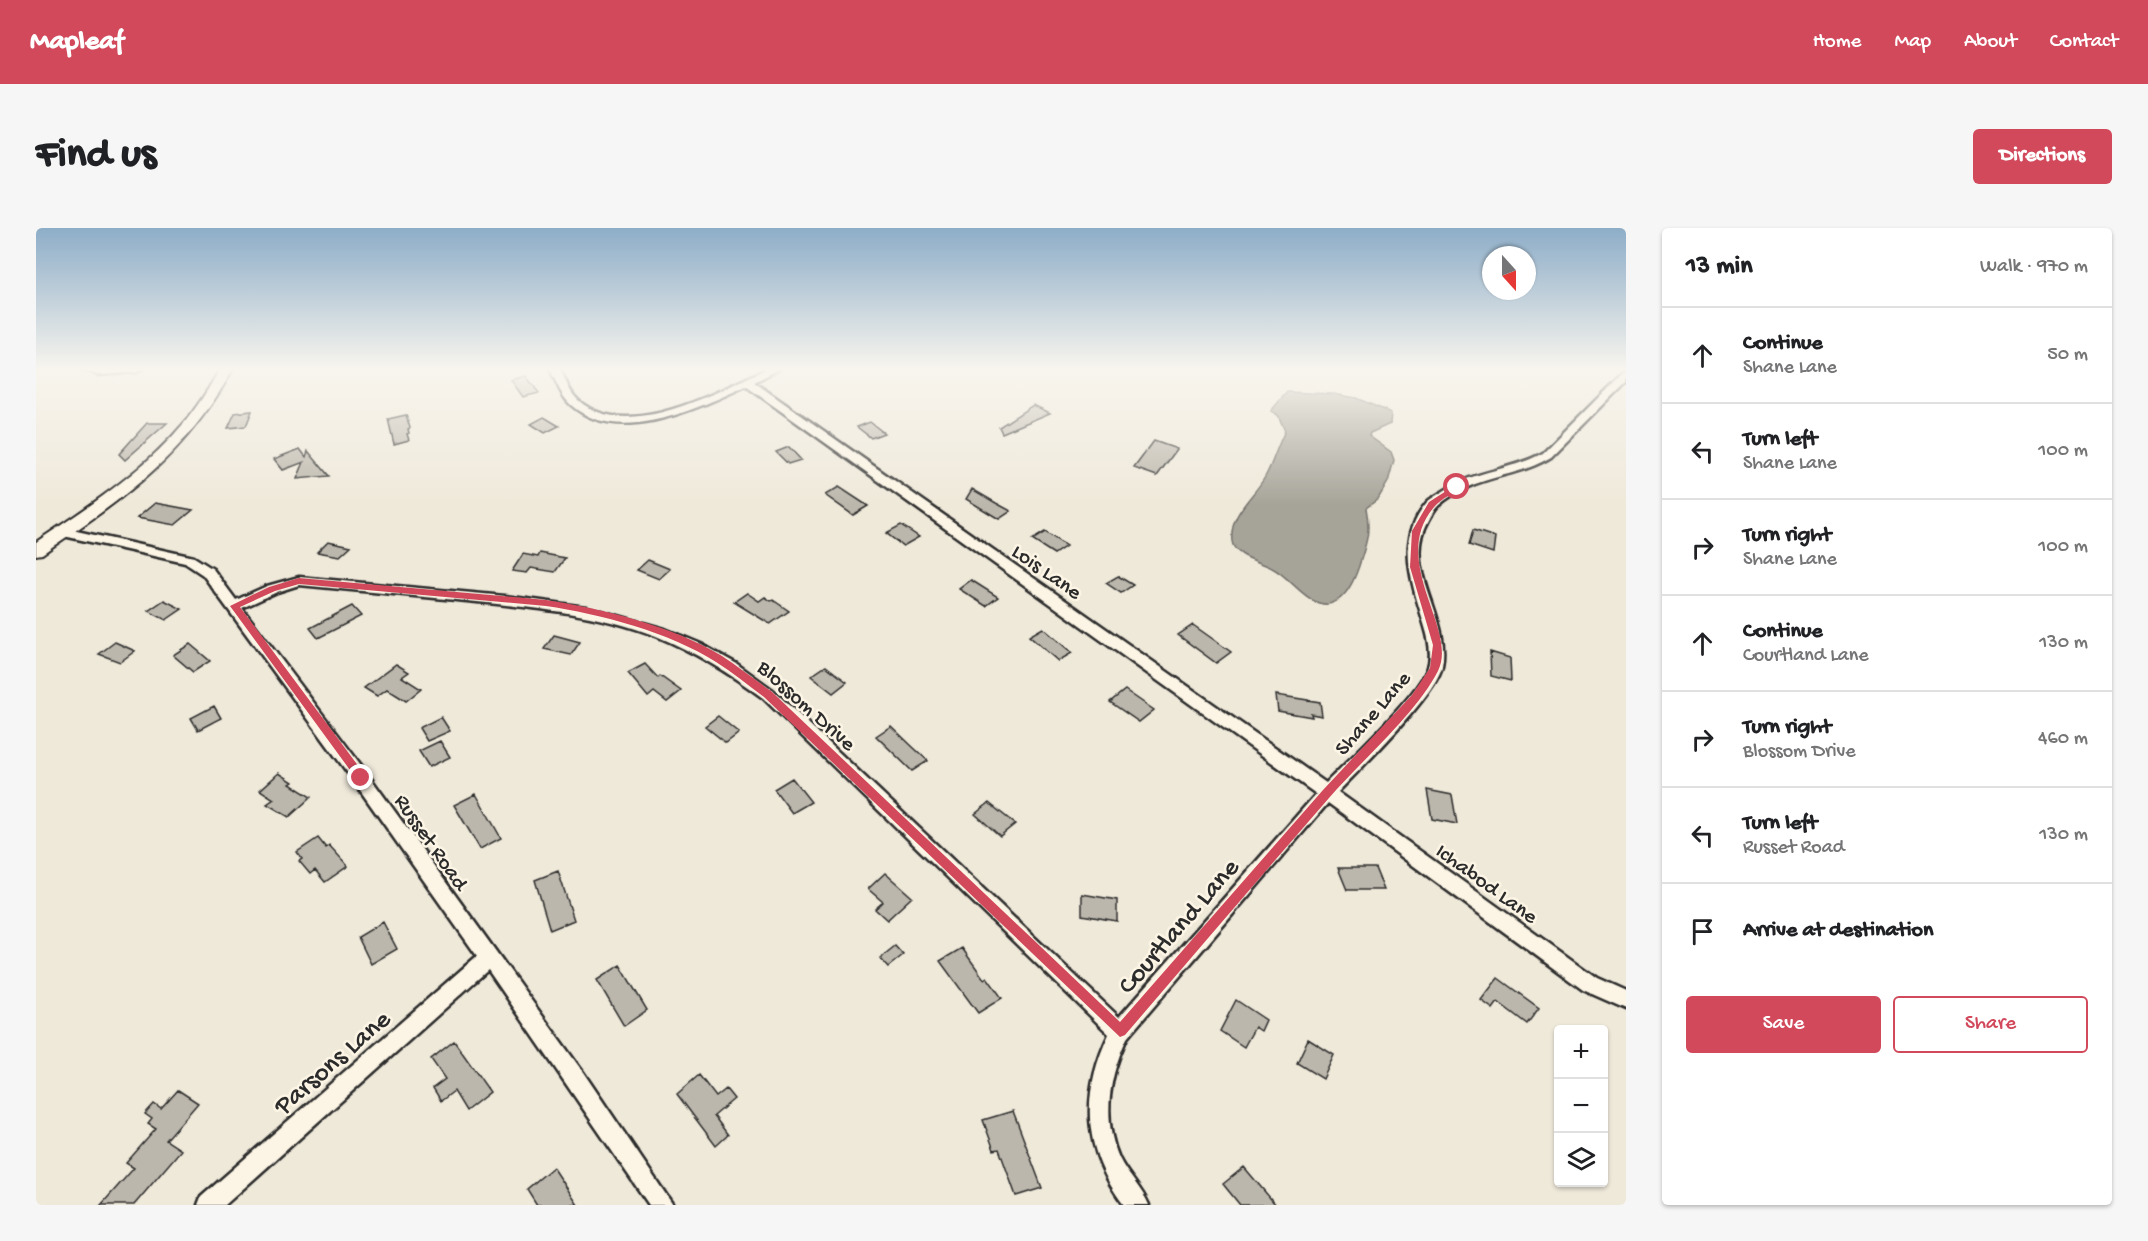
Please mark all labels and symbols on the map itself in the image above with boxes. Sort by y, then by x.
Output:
north arrow [1482,246,1536,300]
route start [1443,473,1469,499]
street label: Lois Lane [1006,540,1086,607]
street label: Blossom Drive [750,655,861,759]
street label: Shane Lane [1330,667,1418,762]
route end [347,764,373,790]
street label: Russet Road [387,790,474,898]
street label: Ichabod Lane [1429,839,1542,931]
street label: Courtland Lane [1112,852,1248,1002]
street label: Parsons Lane [268,1004,399,1124]

